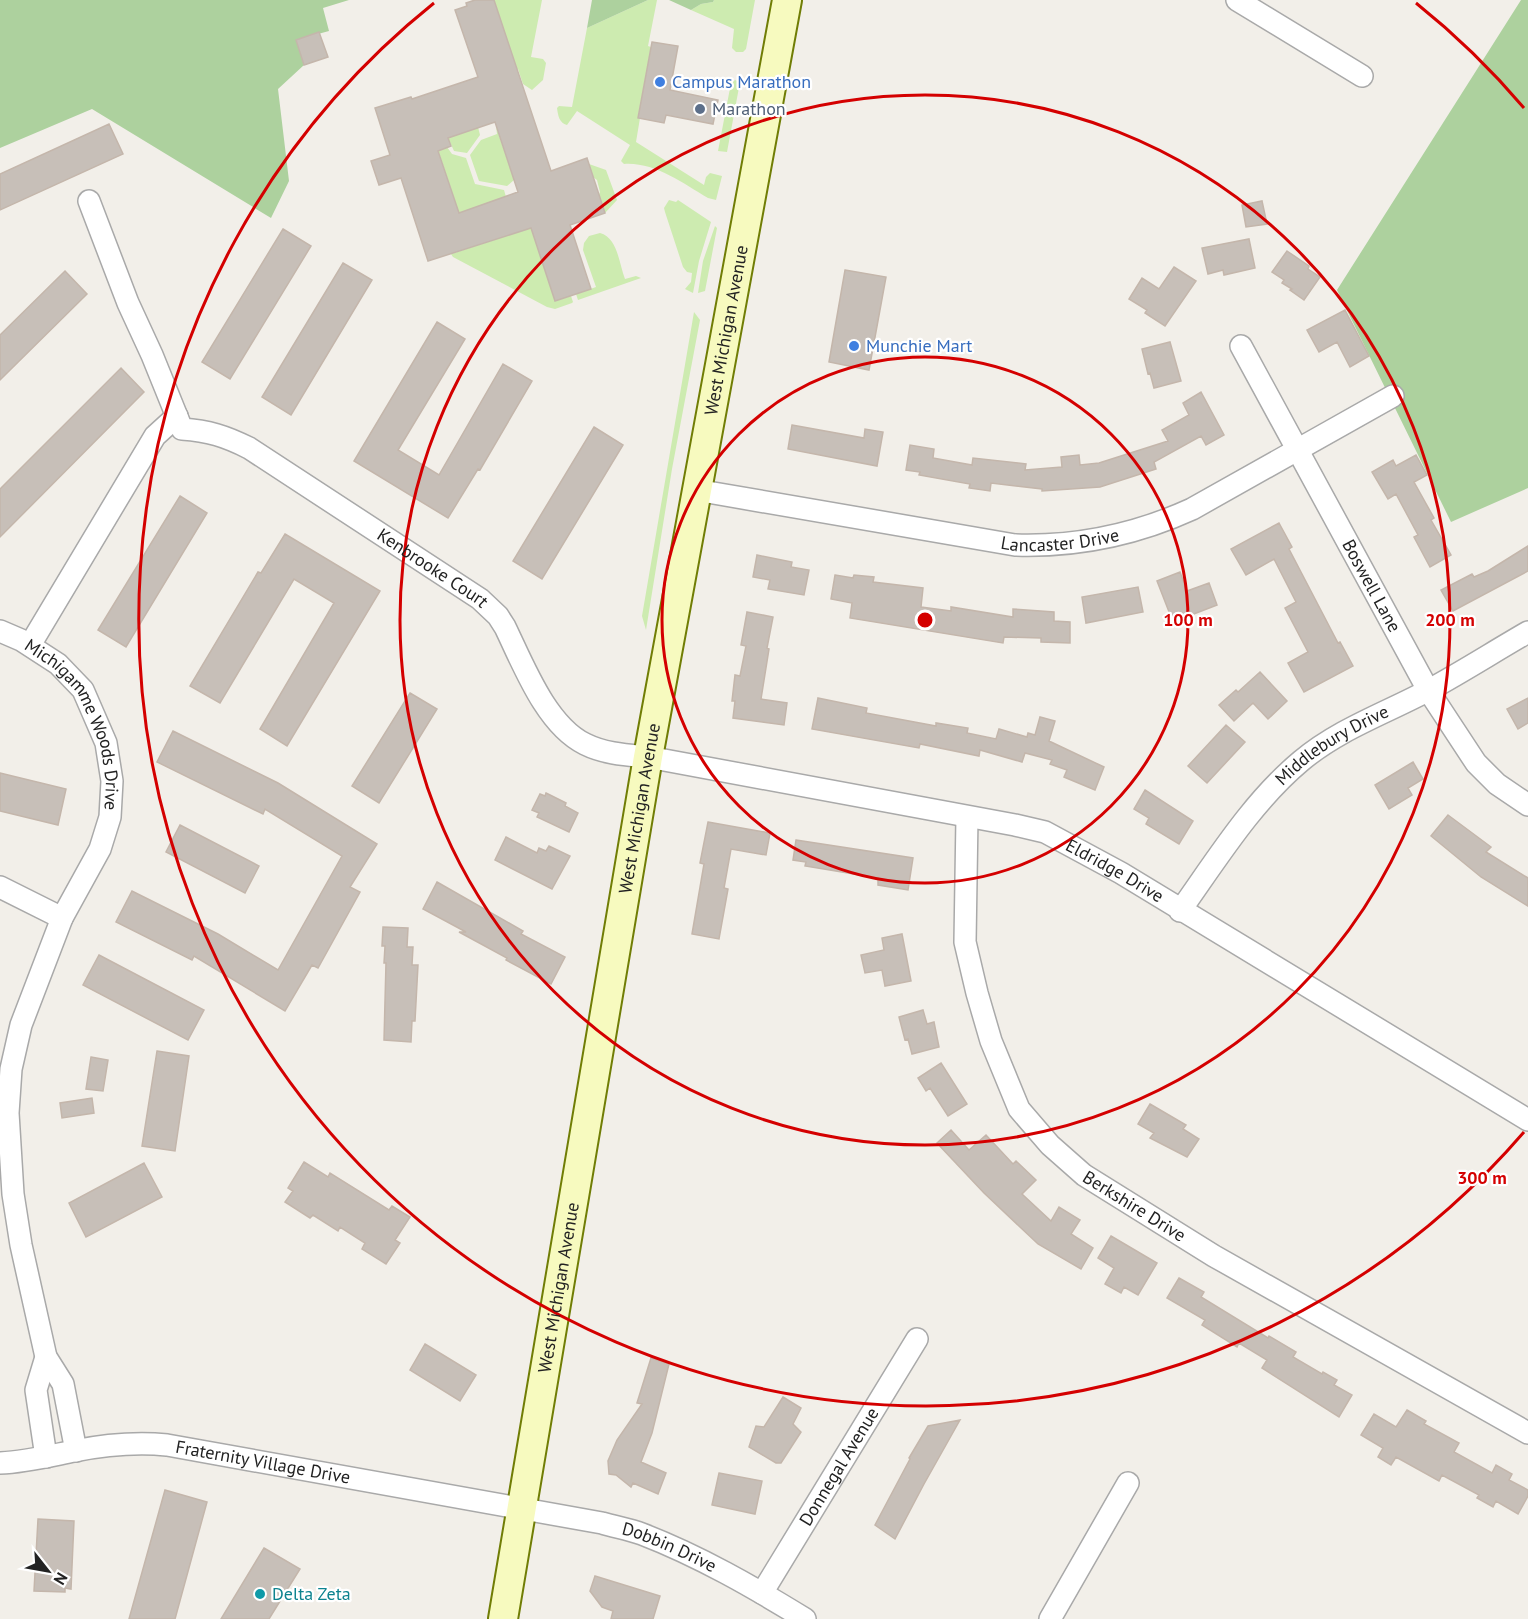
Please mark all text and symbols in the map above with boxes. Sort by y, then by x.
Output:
place label: Campus Marathon [672,70,811,93]
marker: Campus Marathon [653,75,667,89]
place label: Marathon [712,97,786,120]
marker: Marathon [693,102,707,116]
street label: West Michigan Avenue [699,243,753,417]
place label: Munchie Mart [866,334,972,357]
marker: Munchie Mart [847,339,861,353]
street label: Kenbrooke Court [373,523,494,612]
street label: Lancaster Drive [999,523,1121,556]
street label: Boswell Lane [1337,535,1406,636]
text: 100 m [1163,608,1213,631]
text: 200 m [1425,608,1475,631]
centre of rings [915,610,935,630]
street label: Michigamme Woods Drive [20,633,124,811]
street label: Middlebury Drive [1270,700,1392,790]
street label: West Michigan Avenue [613,721,665,895]
street label: Eldridge Drive [1062,833,1168,907]
street label: Berkshire Drive [1079,1165,1190,1247]
text: 300 m [1457,1166,1507,1189]
street label: West Michigan Avenue [533,1201,584,1375]
street label: Donnegal Avenue [794,1403,884,1530]
street label: Fraternity Village Drive [174,1435,352,1489]
street label: Dobbin Drive [620,1517,721,1577]
north arrow [18,1541,78,1601]
text: N [50,1569,72,1588]
place label: Delta Zeta [272,1582,351,1605]
marker: Delta Zeta [253,1587,267,1601]

